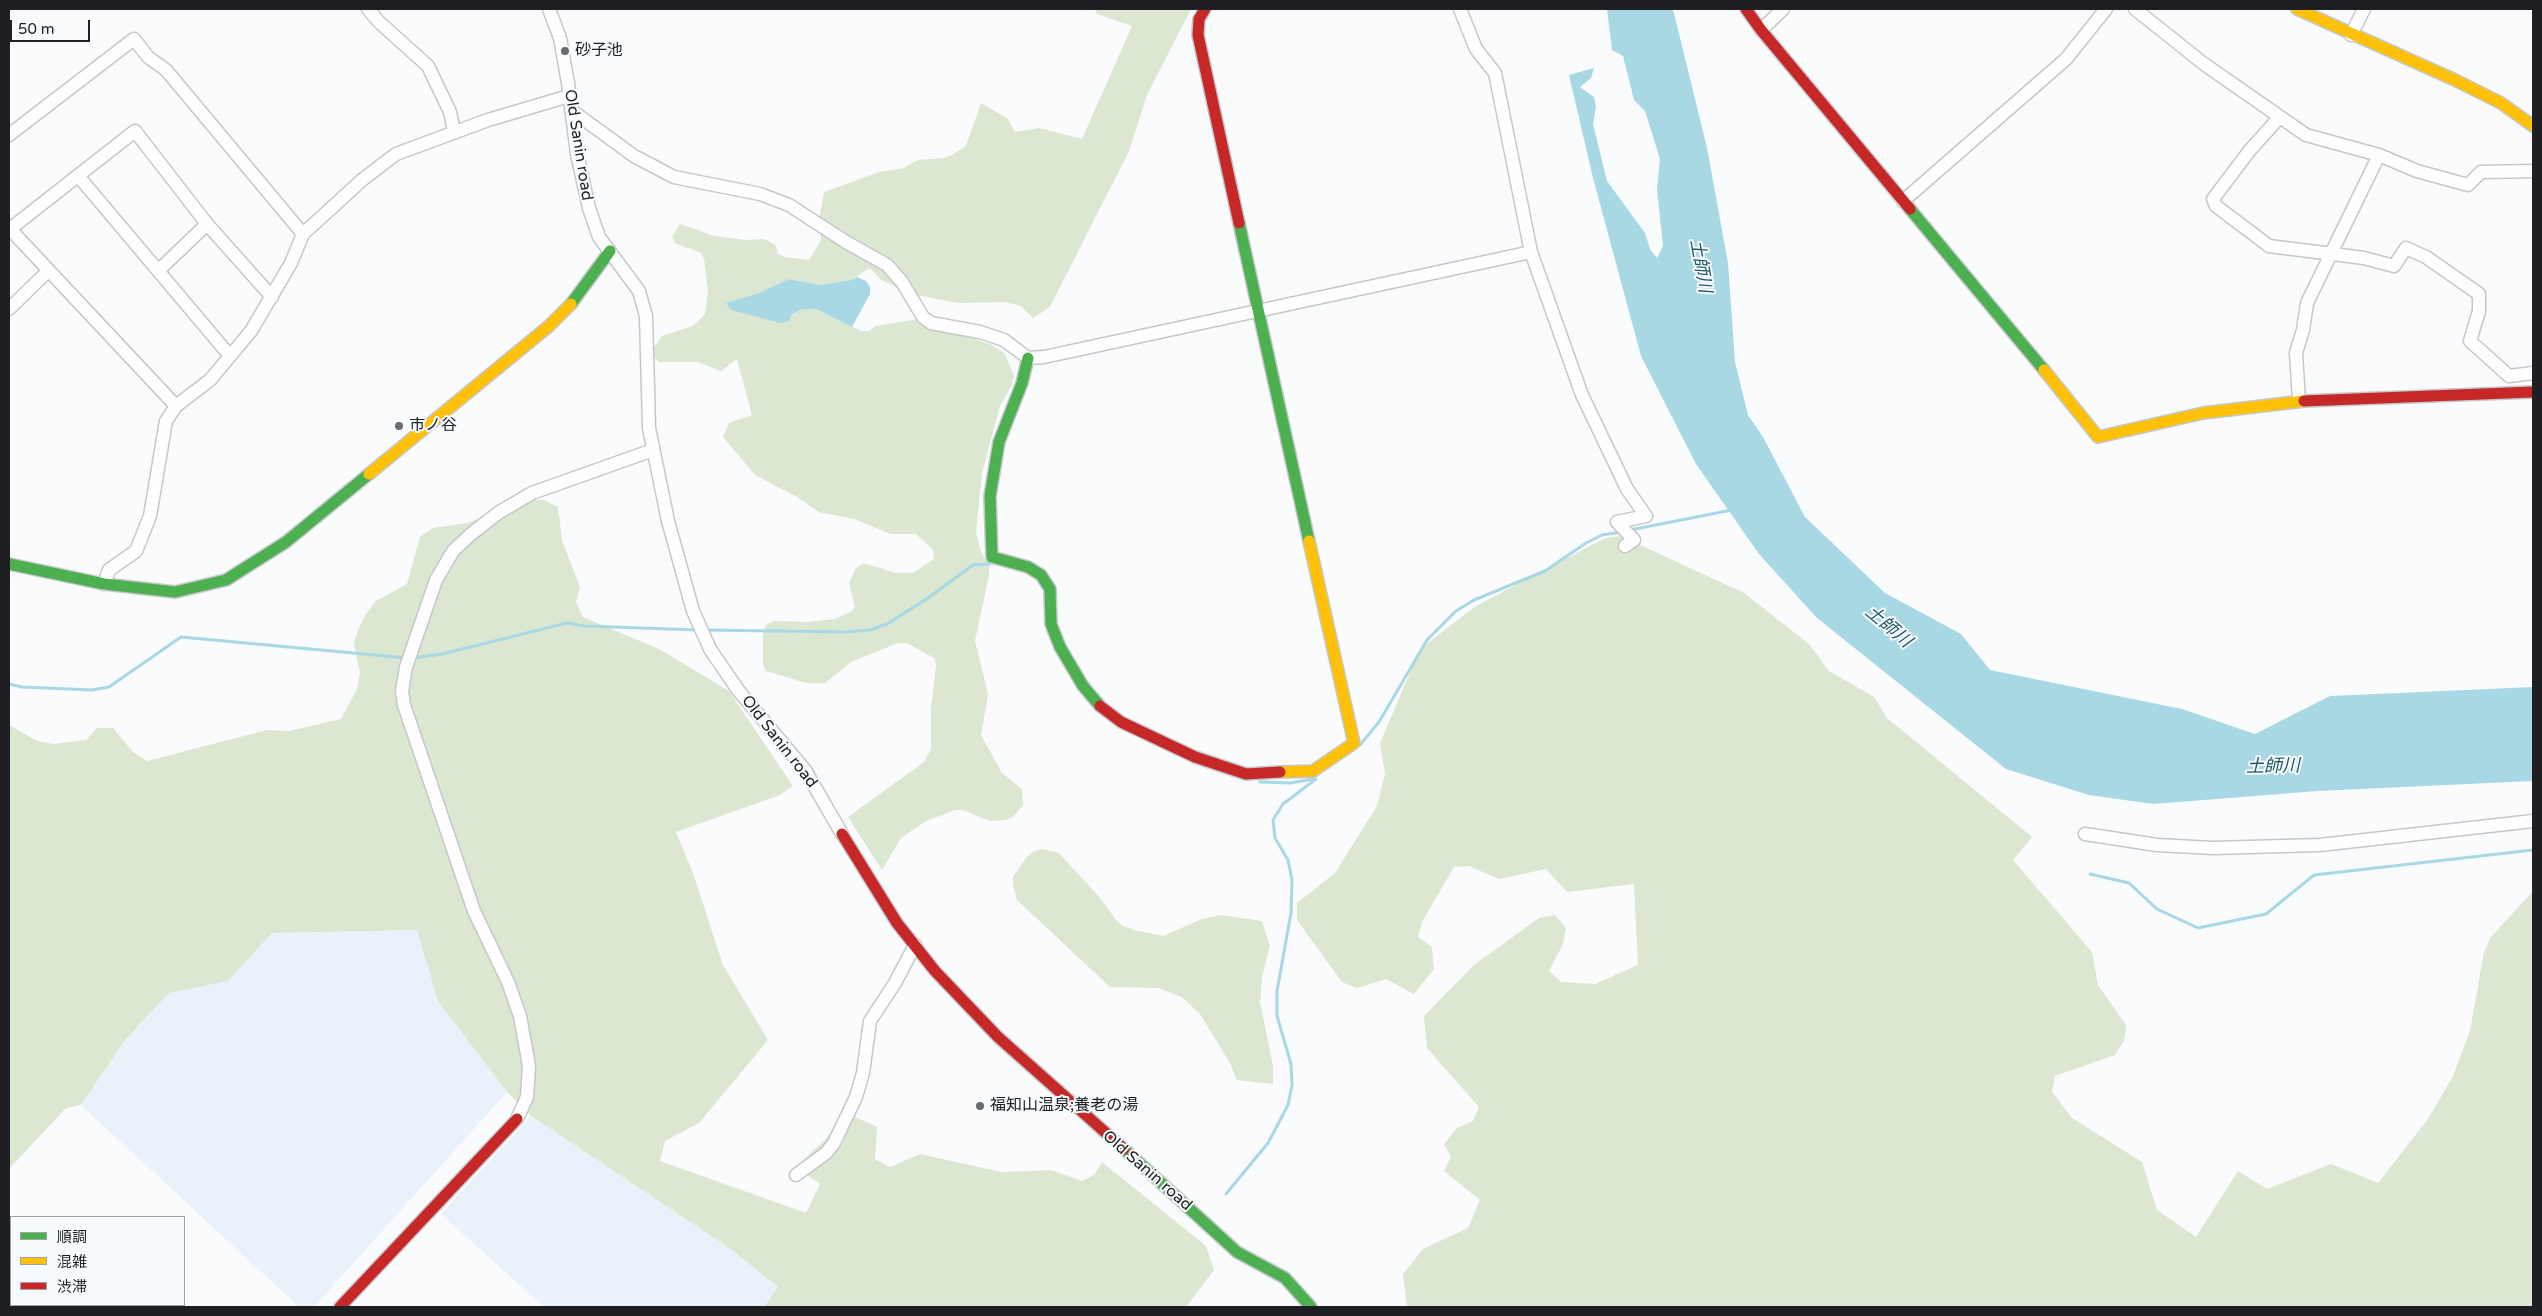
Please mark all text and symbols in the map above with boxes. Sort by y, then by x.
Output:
scale bar [12,10,92,42]
text: 50 m [18,20,55,38]
place label: 砂子池 [575,41,623,61]
marker: 砂子池 [559,45,571,57]
street label: Old Sanin road [560,88,596,202]
water label: 土師川 [1685,238,1715,294]
place label: 市ノ谷 [409,416,457,436]
marker: 市ノ谷 [393,420,405,432]
water label: 土師川 [1860,601,1916,653]
street label: Old Sanin road [737,692,821,792]
water label: 土師川 [2246,756,2300,778]
place label: 福知山温泉;養老の湯 [990,1096,1138,1116]
marker: 福知山温泉;養老の湯 [974,1100,986,1112]
street label: Old Sanin road [1098,1127,1196,1215]
legend [10,1216,185,1306]
text: 順調 [57,1228,87,1246]
text: 混雑 [57,1253,87,1271]
text: 渋滞 [57,1278,87,1296]

